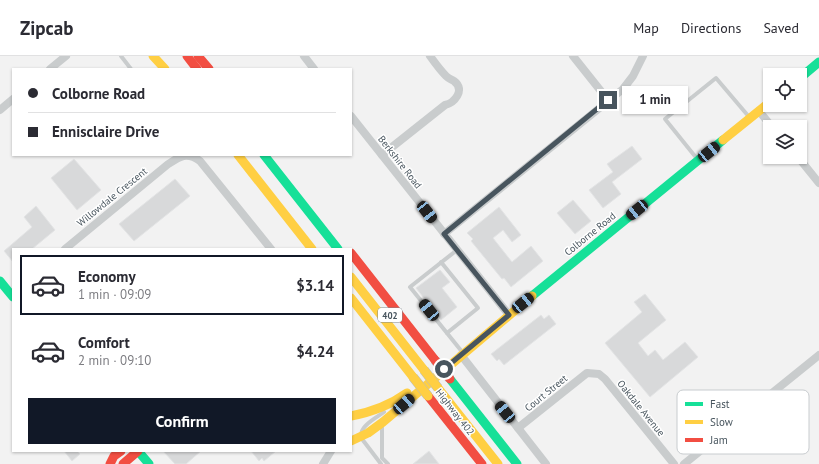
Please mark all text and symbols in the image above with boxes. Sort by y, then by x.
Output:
text: Zipcab [20,16,73,40]
text: Map [633,19,659,37]
text: Directions [681,19,741,37]
text: Saved [763,19,799,37]
map controls [763,68,807,164]
button: locate [763,68,807,112]
text: Colborne Road [52,84,145,103]
callout: 1 min [622,86,688,114]
route end [599,91,617,109]
text: 1 min [639,91,671,108]
button: layers [763,120,807,164]
text: Ennisclaire Drive [52,122,159,141]
street label: Berkshire Road [375,133,425,191]
car [696,140,722,164]
street label: Willowdale Crescent [74,164,150,229]
car [624,198,650,222]
car [415,199,439,225]
street label: Colborne Road [562,209,618,259]
icon: car [30,267,66,303]
text: Economy [78,267,136,286]
text: $3.14 [296,276,334,295]
text: 1 min · 09:09 [78,286,151,303]
car [510,291,536,315]
car [417,297,441,323]
road number: 402 [378,308,402,322]
icon: car [30,333,66,369]
text: Comfort [78,333,130,352]
text: $4.24 [296,342,334,361]
text: 2 min · 09:10 [78,352,151,369]
route start [435,360,453,378]
street label: Court Street [522,371,571,414]
street label: Oakdale Avenue [614,377,668,439]
street label: Highway 402 [433,386,477,438]
legend [677,390,809,454]
car [391,392,417,416]
text: Fast [710,397,730,411]
button: Confirm [28,398,336,444]
car [493,399,517,425]
text: Slow [710,415,733,429]
text: Jam [709,433,728,447]

